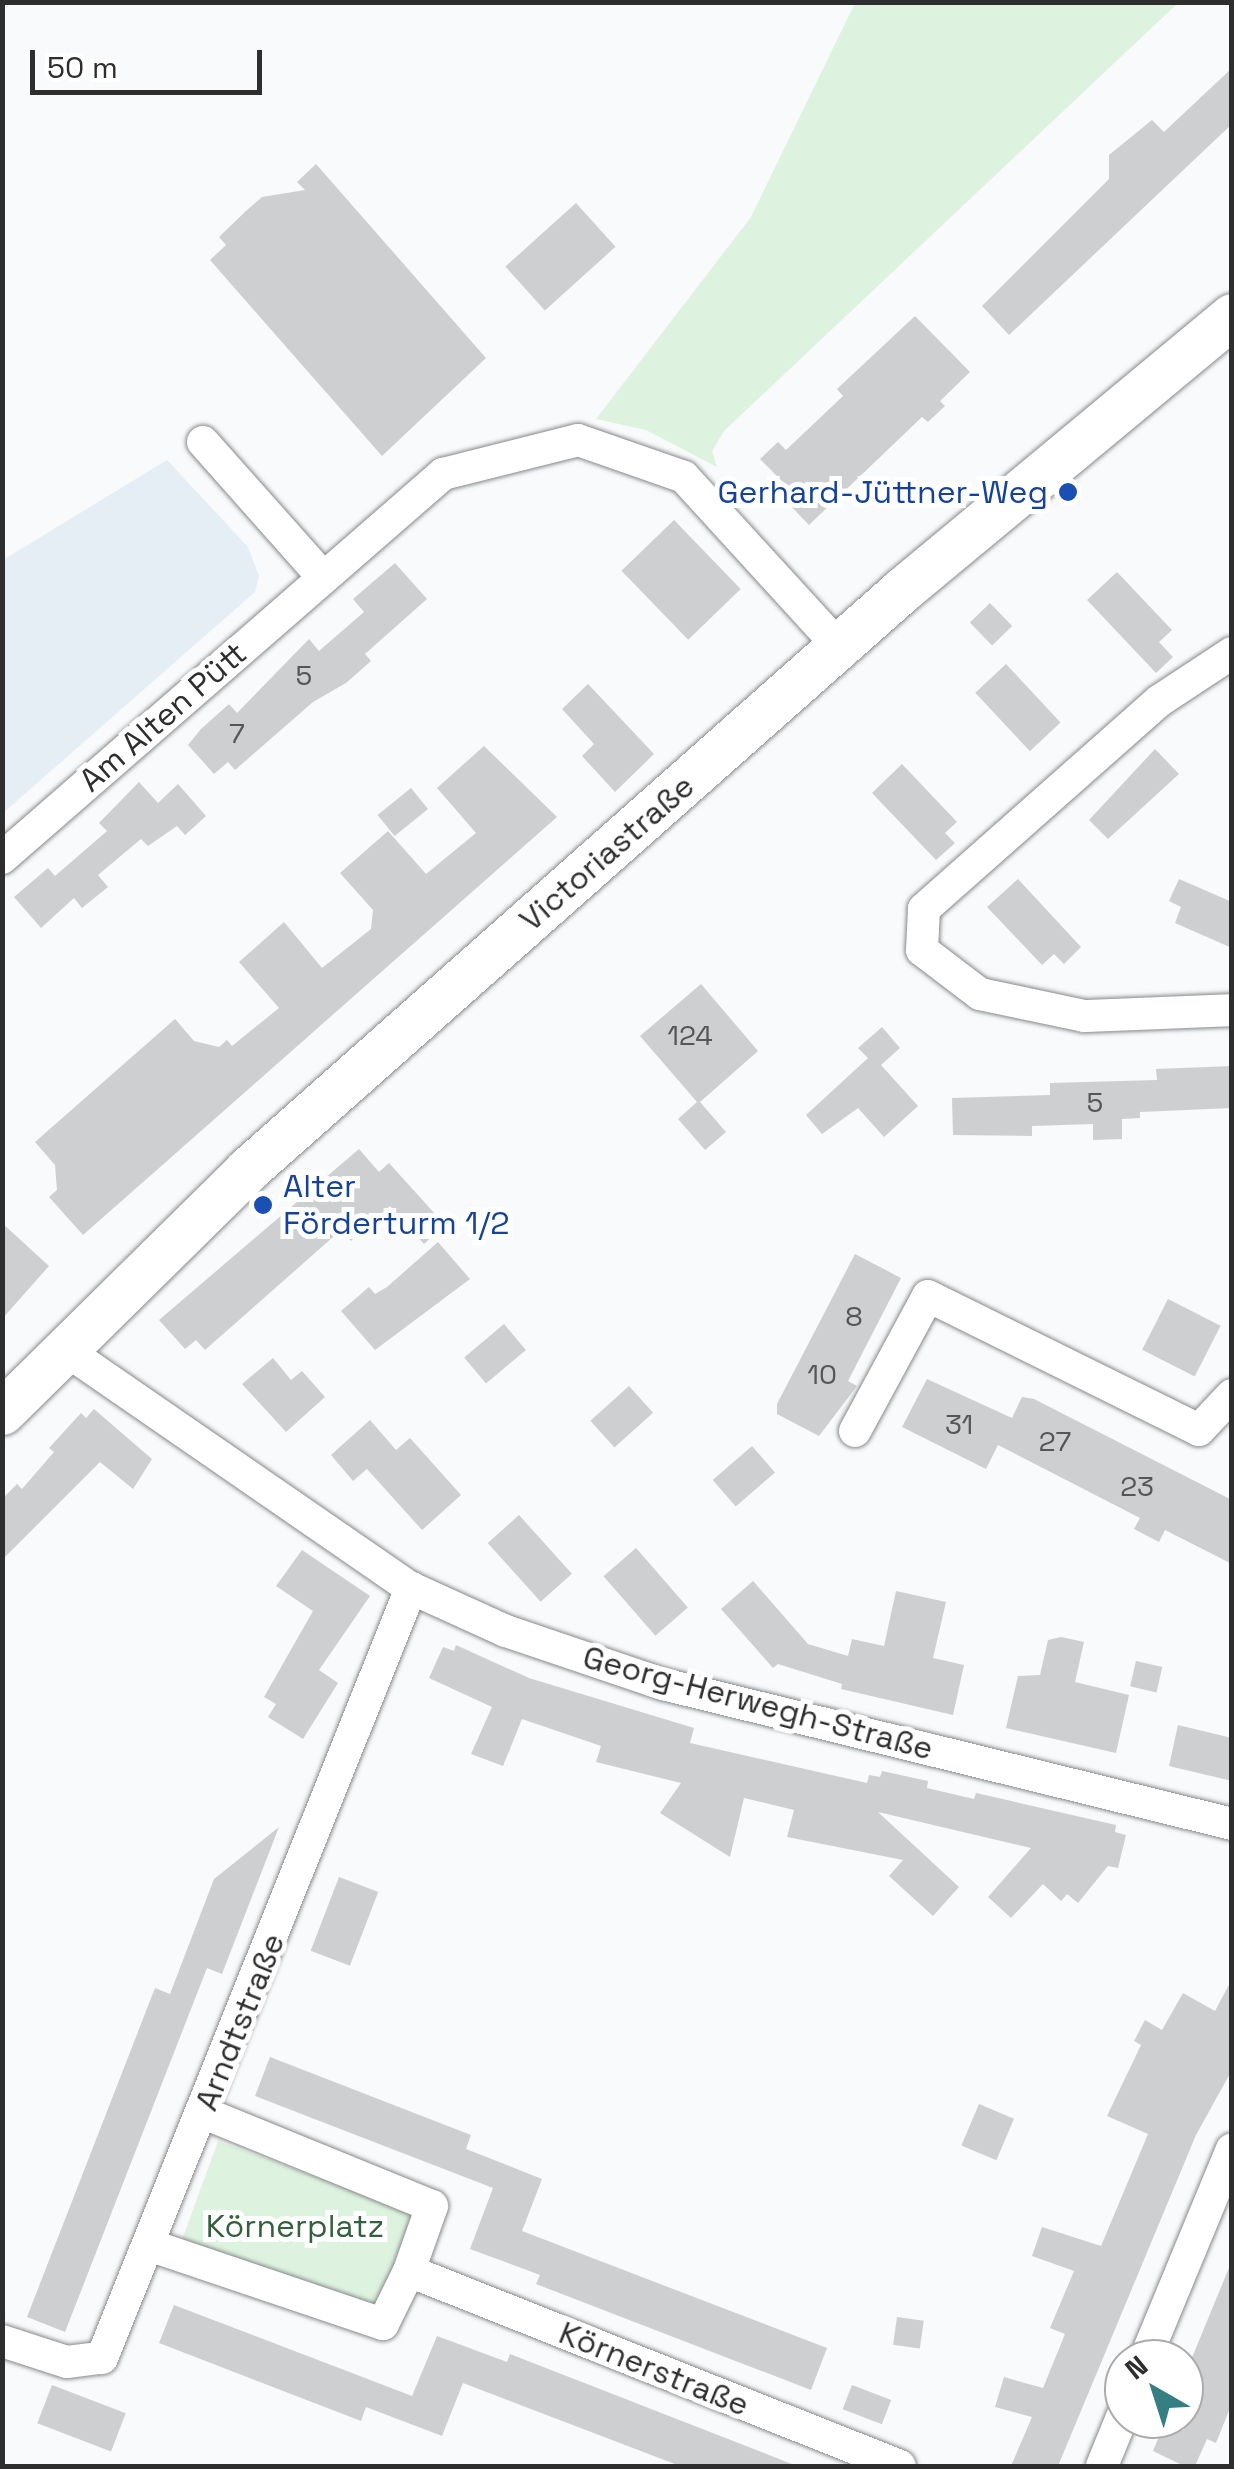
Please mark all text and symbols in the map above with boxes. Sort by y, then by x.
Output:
scale bar [35,30,268,92]
text: 50 m [47,48,118,87]
place label: Gerhard-Jüttner-Weg [717,473,1048,511]
marker: Gerhard-Jüttner-Weg [1057,481,1079,503]
street label: Am Alten Pütt [72,634,254,800]
house number: 5 [296,658,312,692]
house number: 7 [229,716,245,750]
street label: Victoriastraße [512,767,702,939]
house number: 124 [667,1018,713,1052]
house number: 5 [1087,1085,1103,1119]
place label: Alter Förderturm 1/2 [283,1168,510,1243]
marker: Alter Förderturm 1/2 [252,1194,274,1216]
house number: 8 [845,1299,863,1333]
house number: 10 [807,1357,837,1391]
house number: 31 [945,1407,973,1441]
house number: 27 [1039,1424,1071,1458]
house number: 23 [1120,1469,1154,1503]
street label: Georg-Herwegh-Straße [579,1638,937,1768]
street label: Arndtstraße [187,1928,293,2116]
park label: Körnerplatz [206,2207,384,2245]
street label: Körnerstraße [554,2314,754,2424]
north arrow [1104,2339,1204,2439]
text: N [1118,2347,1155,2387]

